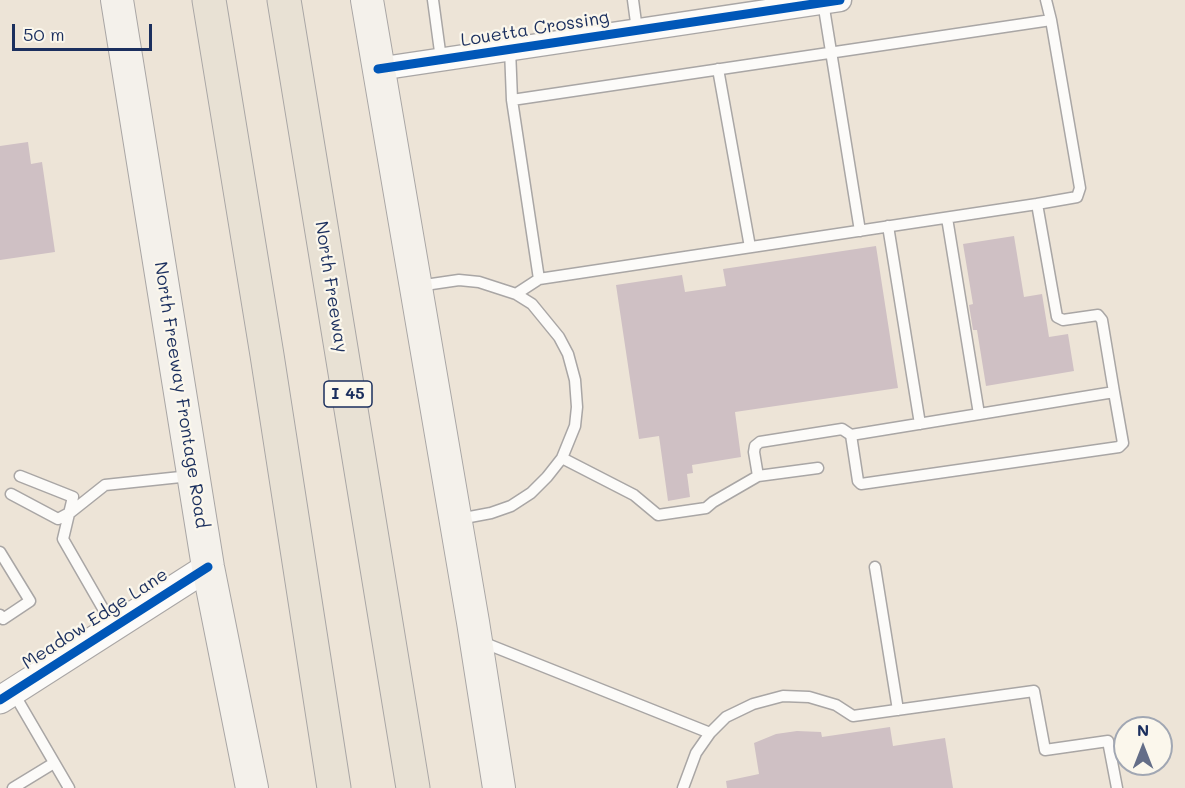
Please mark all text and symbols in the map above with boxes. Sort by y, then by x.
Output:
street label: Louetta Crossing [459,7,611,51]
scale bar [15,12,154,50]
text: 50 m [23,22,65,46]
street label: North Freeway [310,220,352,354]
street label: North Freeway Frontage Road [149,260,213,530]
road number: I 45 [324,381,372,407]
street label: Meadow Edge Lane [18,564,172,674]
north arrow [1113,716,1173,776]
text: N [1137,719,1149,740]

